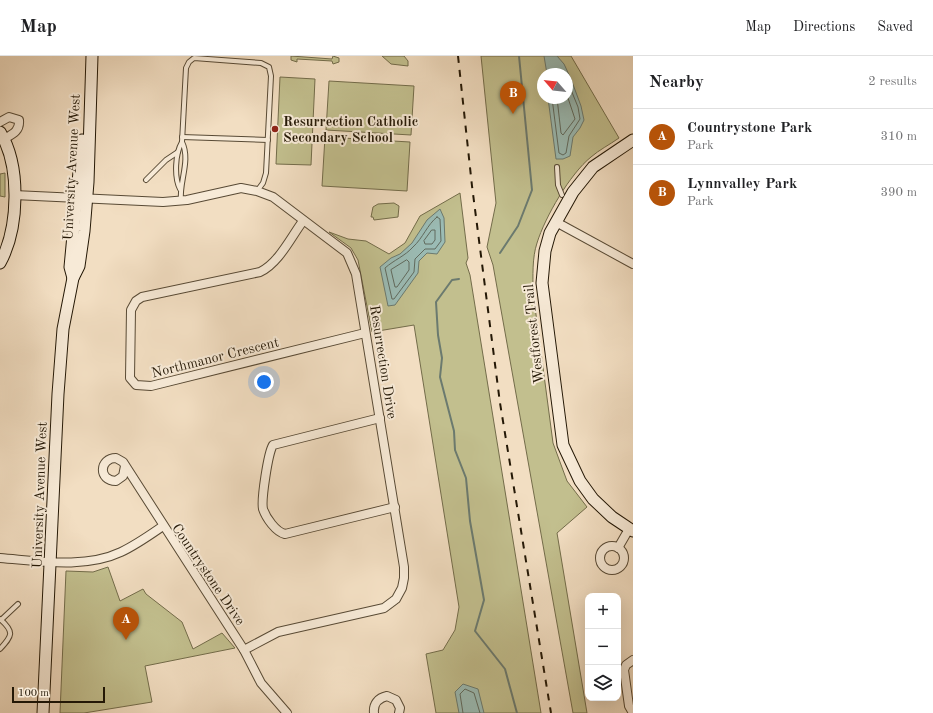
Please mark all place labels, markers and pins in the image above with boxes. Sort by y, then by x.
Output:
pin: B [500,81,526,114]
place label: Resurrection Catholic Secondary School [283,115,418,145]
marker: Resurrection Catholic Secondary School [270,124,280,134]
pin: A [113,607,139,640]

